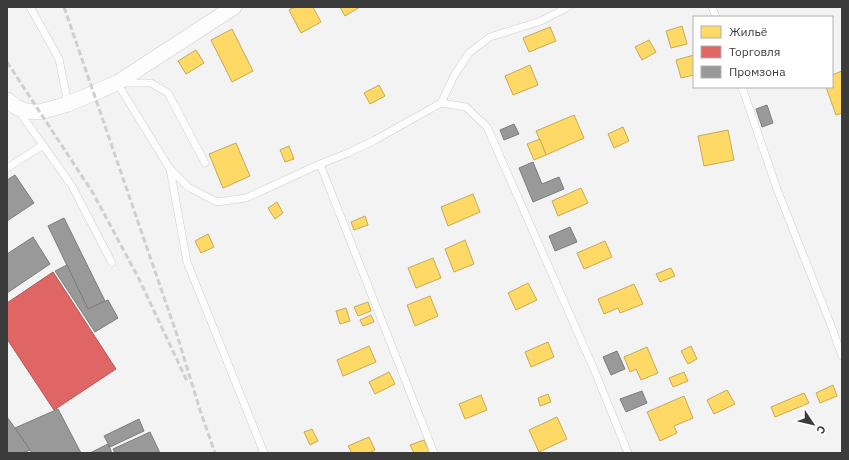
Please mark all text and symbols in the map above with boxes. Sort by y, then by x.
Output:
legend [693,16,833,88]
text: Жильё [729,24,768,39]
text: Торговля [729,44,780,59]
text: Промзона [729,64,786,79]
north arrow [793,404,833,444]
text: С [813,423,829,437]

